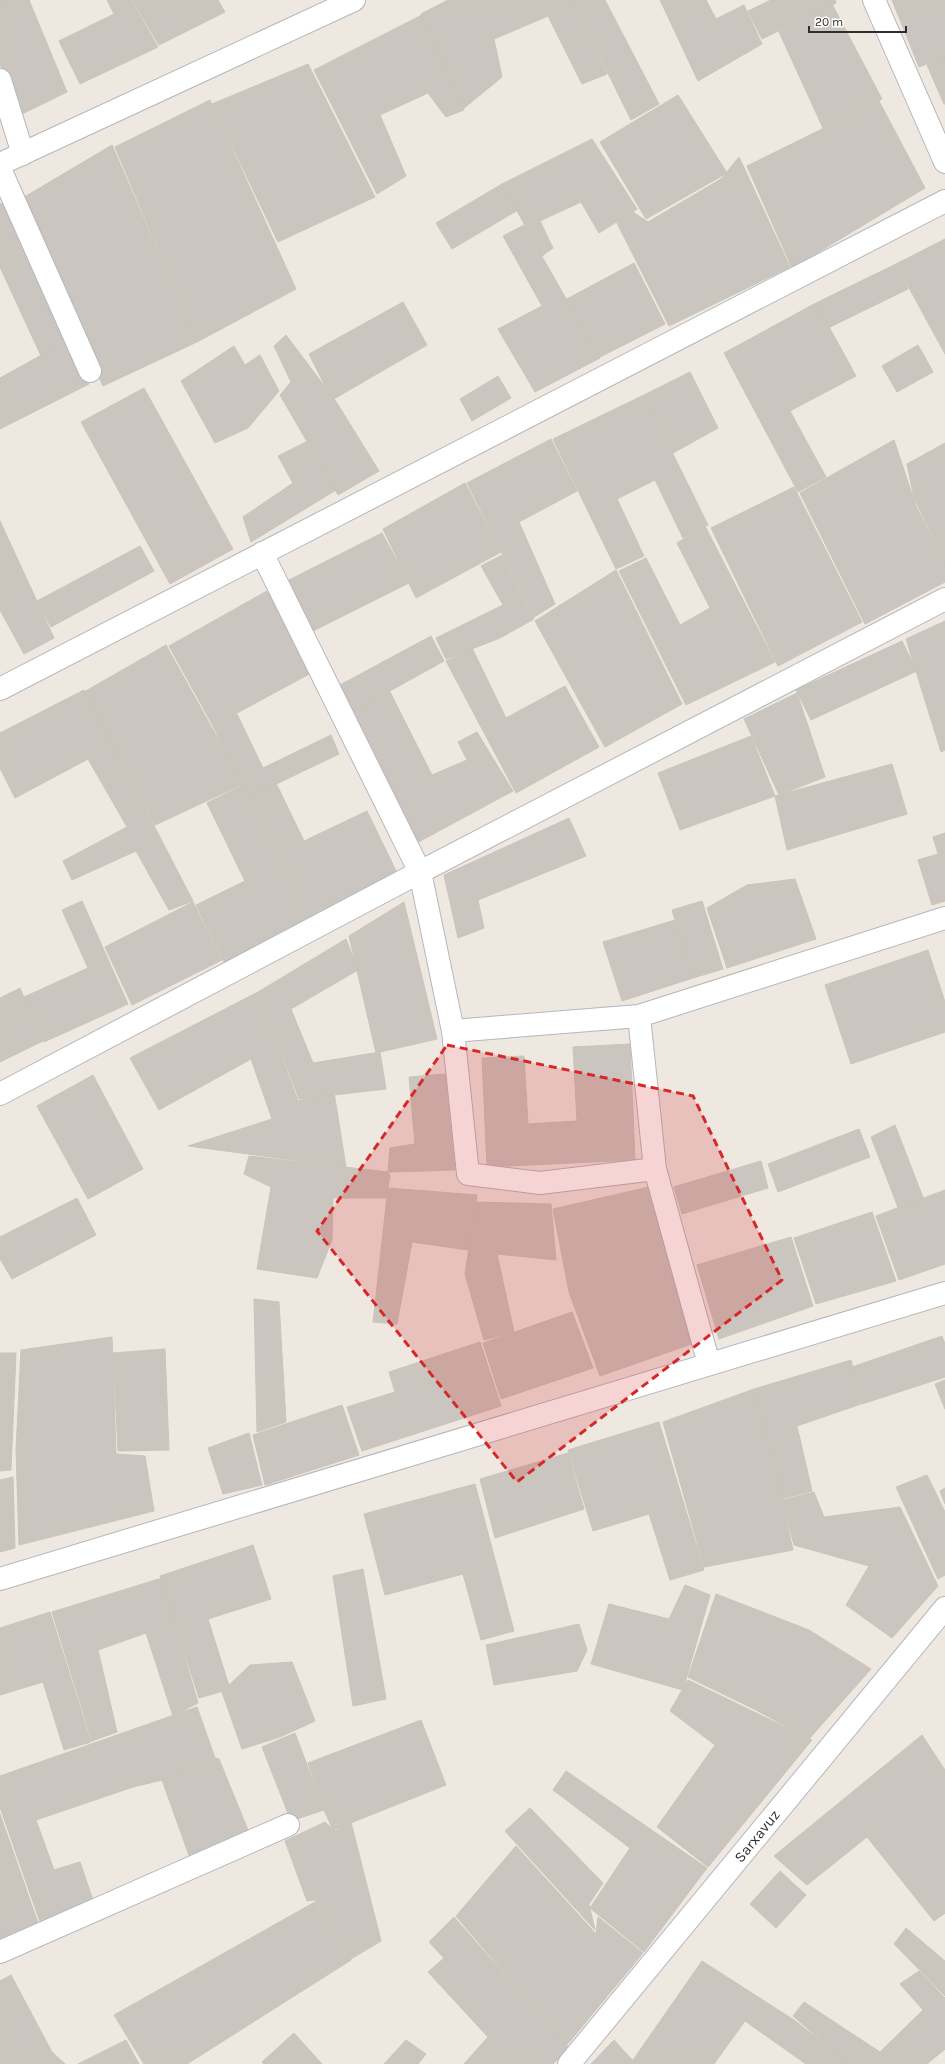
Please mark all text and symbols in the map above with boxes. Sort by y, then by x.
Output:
scale bar [809,8,906,34]
text: 20 m [815,15,843,29]
street label: Sarxavuz [730,1806,784,1866]

